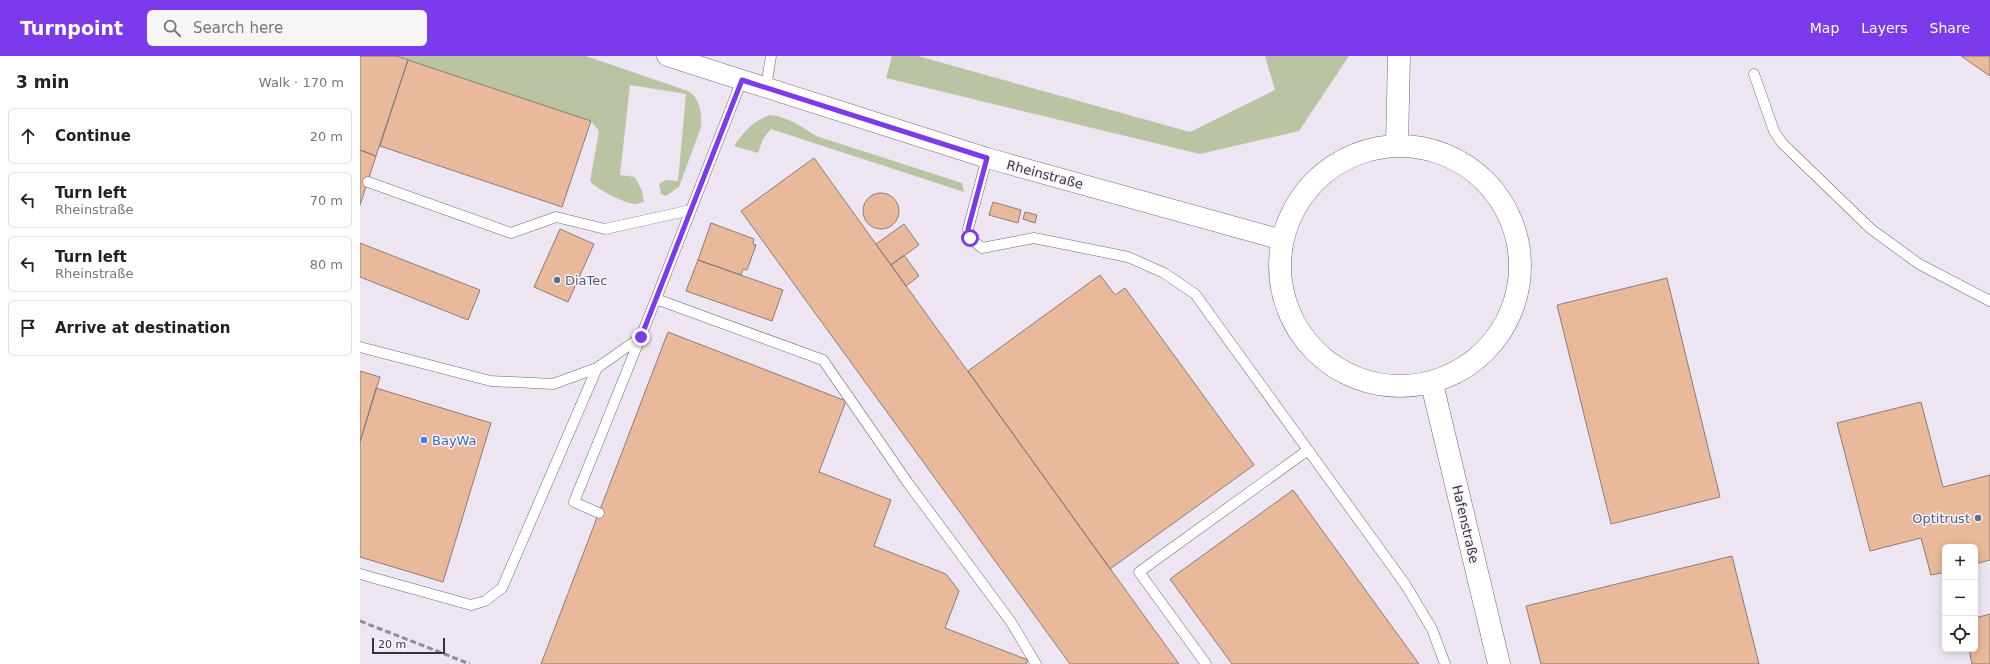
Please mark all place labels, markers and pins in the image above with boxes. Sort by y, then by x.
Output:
place label: DiaTec [565,273,607,288]
marker: DiaTec [552,275,562,285]
place label: BayWa [432,433,477,448]
marker: BayWa [419,435,429,445]
place label: Optitrust [1912,511,1970,526]
marker: Optitrust [1973,513,1983,523]

